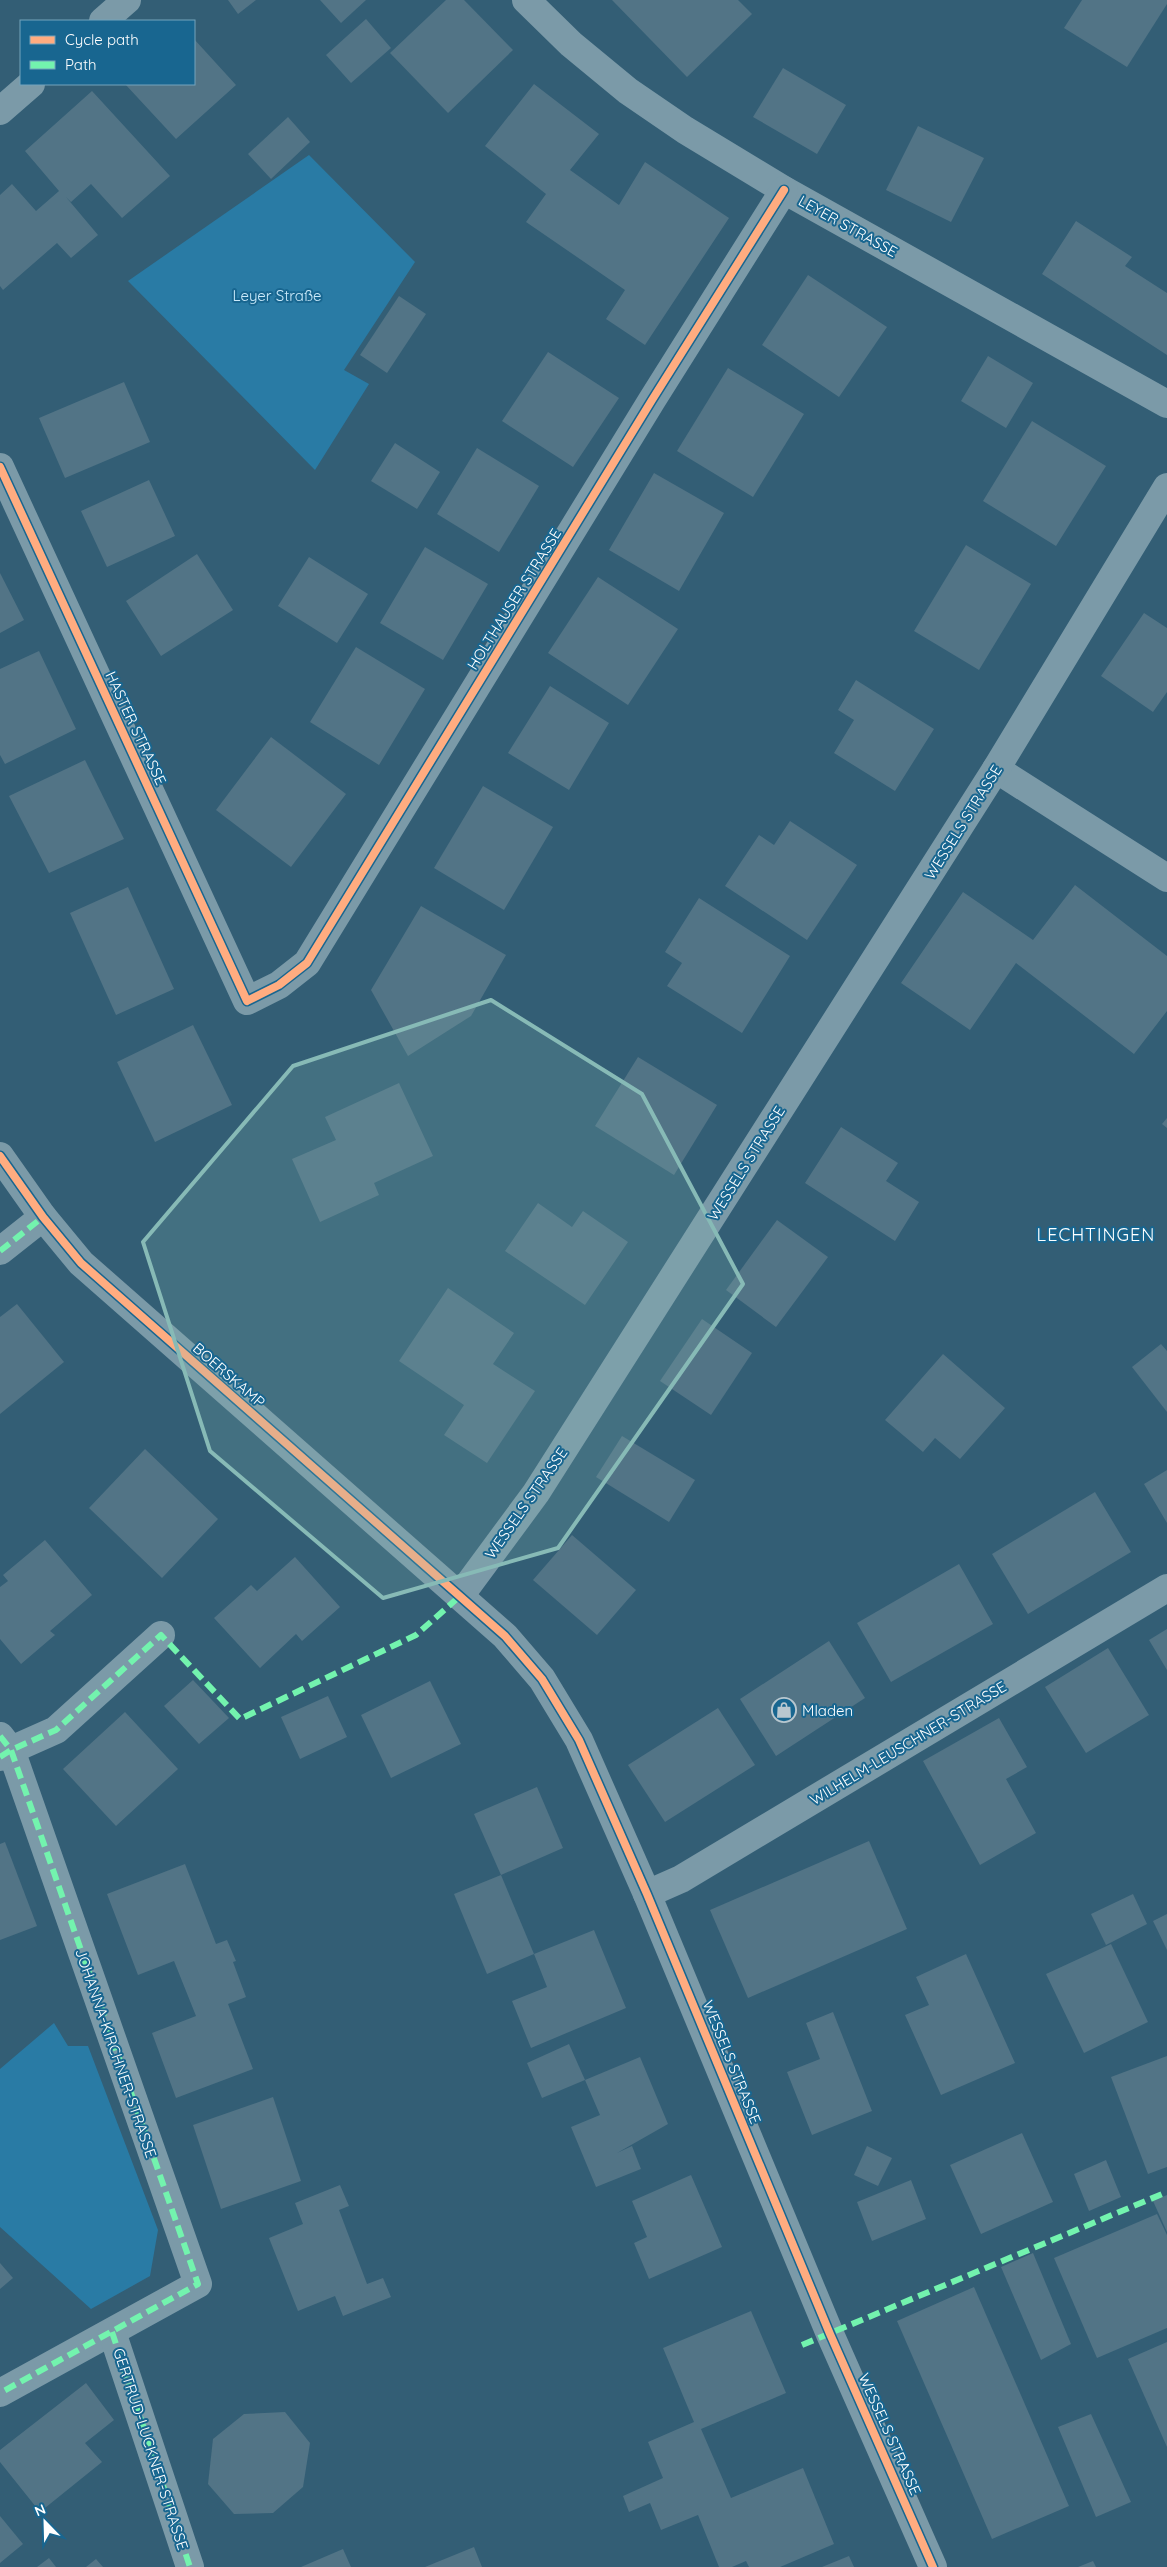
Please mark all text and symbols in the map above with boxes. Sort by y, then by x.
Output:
legend [20,20,195,85]
text: Cycle path [65,30,139,49]
text: Path [65,55,97,74]
street label: LEYER STRASSE [795,191,901,261]
park label: Leyer Straße [233,286,321,305]
street label: HOLTHAUSER STRASSE [463,525,565,673]
street label: HASTER STRASSE [101,668,171,788]
street label: WESSELS STRASSE [920,761,1006,883]
street label: WESSELS STRASSE [703,1102,789,1224]
district label: LECHTINGEN [1037,1223,1155,1246]
street label: BOERSKAMP [189,1338,269,1412]
street label: WESSELS STRASSE [480,1444,572,1562]
street label: WILHELM-LEUSCHNER-STRASSE [806,1677,1010,1809]
shop icon: Mladen [771,1697,797,1723]
place label: Mladen [802,1701,853,1720]
street label: JOHANNA-KIRCHNER-STRASSE [71,1946,161,2160]
street label: WESSELS STRASSE [699,1997,765,2127]
street label: GERTRUD-LUCKNER-STRASSE [109,2346,193,2552]
street label: WESSELS STRASSE [855,2370,925,2498]
north arrow [20,2497,70,2547]
text: N [32,2500,48,2520]

